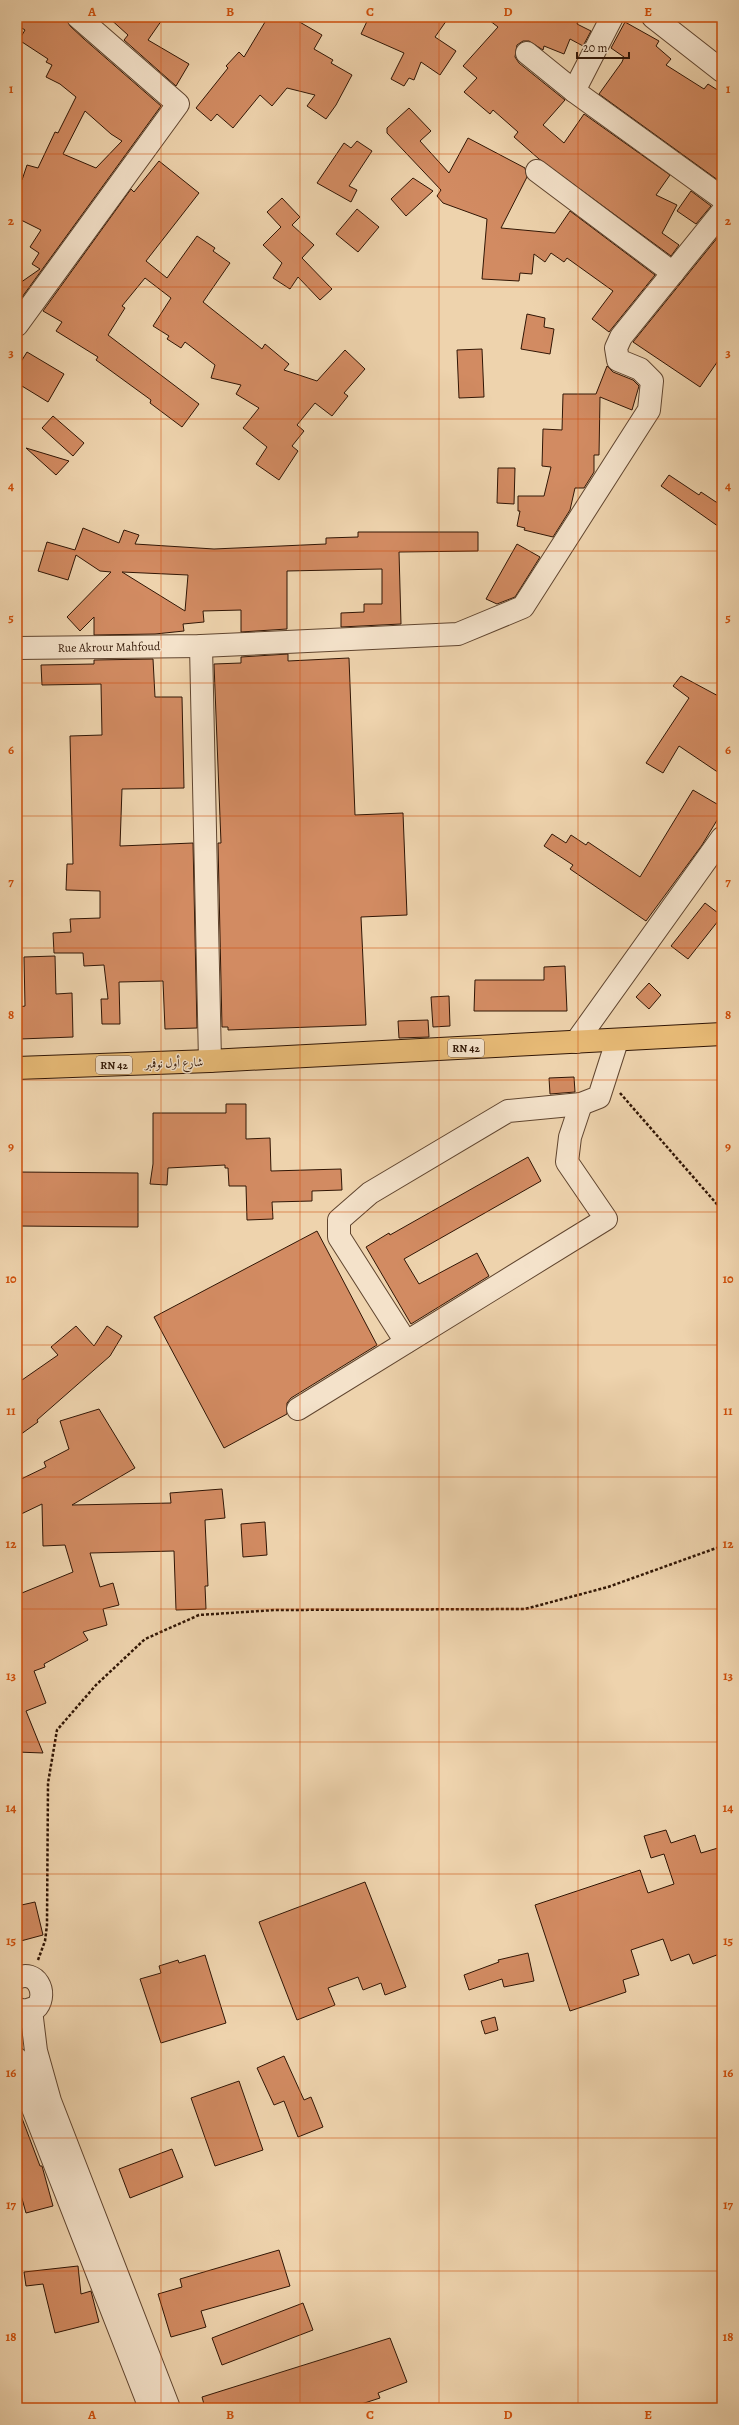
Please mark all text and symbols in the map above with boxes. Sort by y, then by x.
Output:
text: A [87,3,97,20]
text: B [226,3,234,20]
text: C [366,3,374,20]
text: D [503,3,513,20]
text: E [644,3,652,20]
scale bar [577,34,629,60]
text: 20 m [583,40,607,56]
text: 1 [9,80,14,97]
text: 1 [726,80,731,97]
text: 2 [8,212,15,229]
text: 2 [725,212,732,229]
text: 3 [8,344,14,361]
text: 3 [725,344,731,361]
text: 4 [8,477,14,494]
text: 4 [725,477,731,494]
text: 5 [8,609,14,626]
text: 5 [725,609,731,626]
street label: Rue Akrour Mahfoud [58,638,161,656]
text: 6 [8,741,14,758]
text: 6 [725,741,731,758]
text: 7 [8,873,14,890]
text: 7 [725,873,731,890]
text: 8 [8,1006,14,1023]
text: 8 [725,1006,731,1023]
road number: RN 42 [448,1039,484,1057]
street label: شارع أول نوفمبر [143,1054,204,1075]
road number: RN 42 [96,1056,132,1074]
text: 9 [8,1138,14,1155]
text: 9 [725,1138,731,1155]
text: 10 [5,1270,17,1287]
text: 10 [722,1270,734,1287]
text: 11 [6,1402,16,1419]
text: 11 [723,1402,733,1419]
text: 12 [6,1535,17,1552]
text: 12 [723,1535,734,1552]
text: 13 [6,1667,17,1684]
text: 13 [723,1667,734,1684]
text: 14 [6,1799,16,1816]
text: 14 [723,1799,733,1816]
text: 15 [6,1932,17,1949]
text: 15 [723,1932,734,1949]
text: 16 [6,2064,16,2081]
text: 16 [723,2064,733,2081]
text: 17 [6,2196,17,2213]
text: 17 [723,2196,734,2213]
text: 18 [6,2328,16,2345]
text: 18 [723,2328,733,2345]
text: A [87,2406,97,2423]
text: B [226,2406,234,2423]
text: C [366,2406,374,2423]
text: D [503,2406,513,2423]
text: E [644,2406,652,2423]

